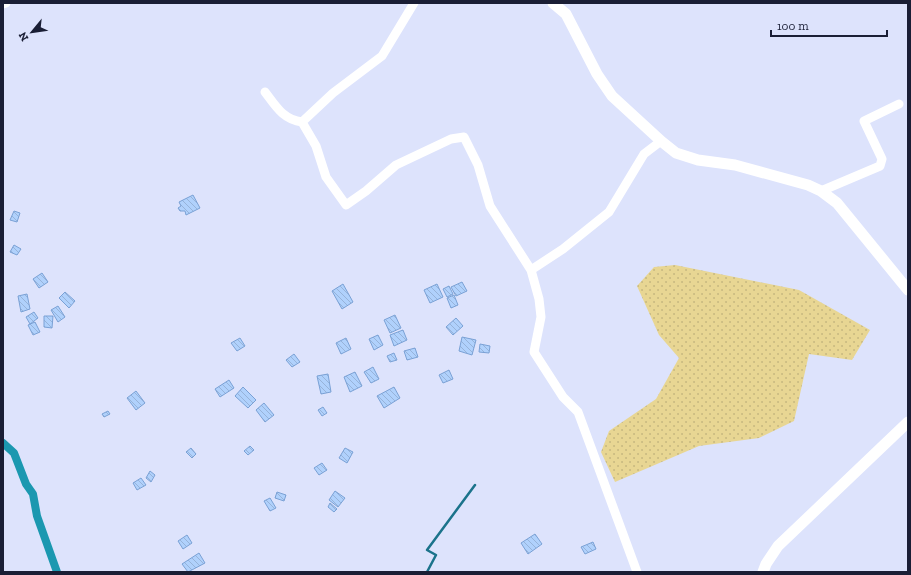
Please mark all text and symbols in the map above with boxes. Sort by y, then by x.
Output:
north arrow [12,12,52,52]
scale bar [771,12,887,38]
text: 100 m [777,19,809,33]
text: N [16,29,31,43]

